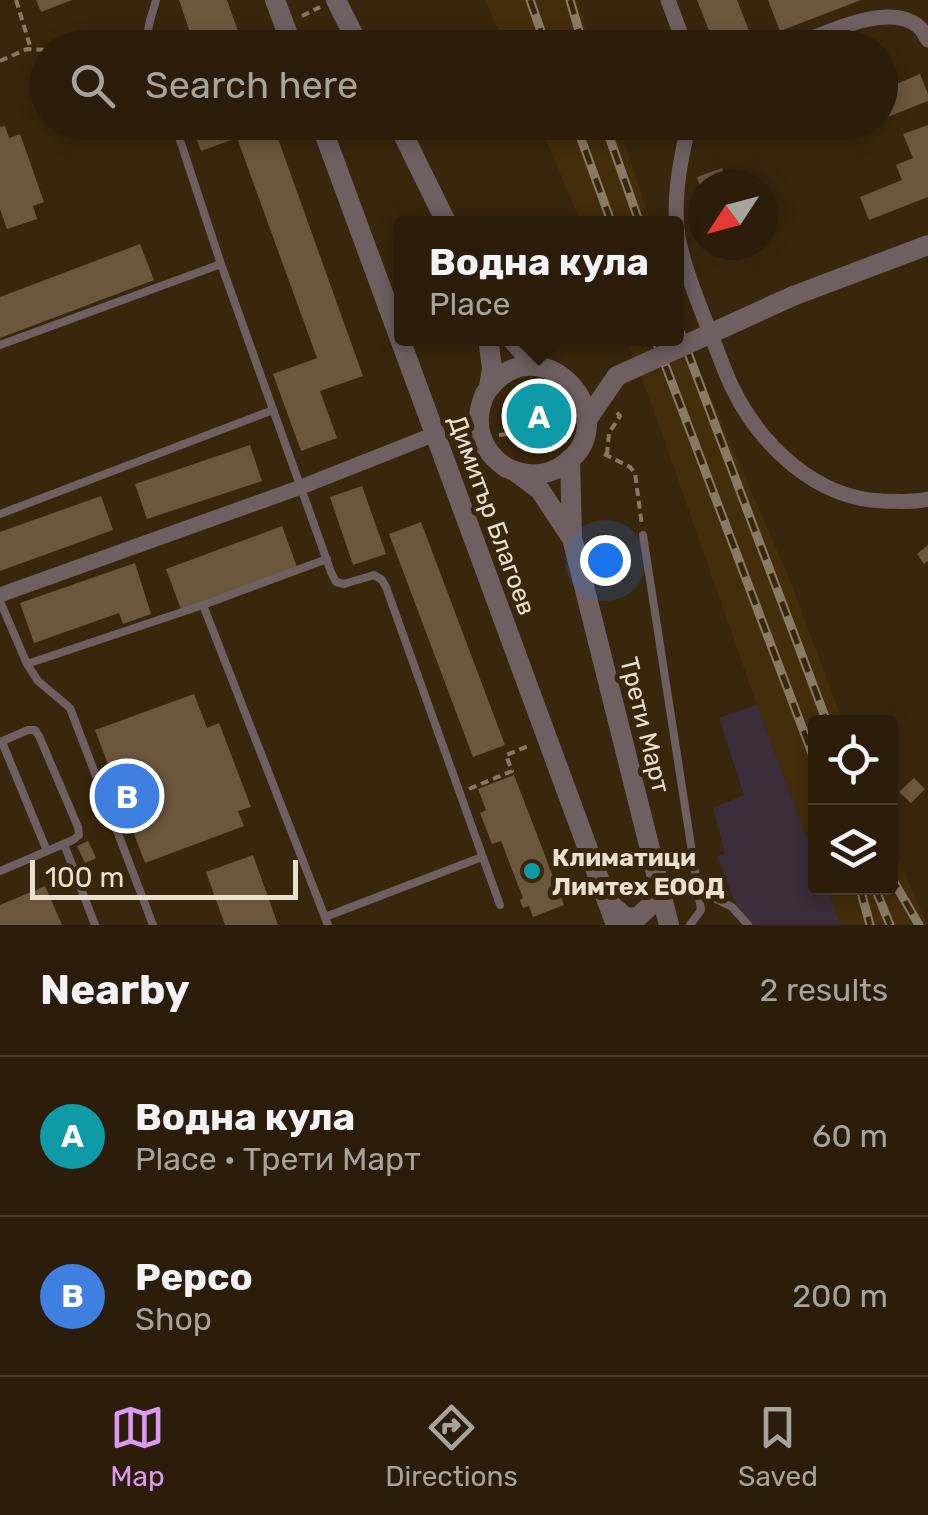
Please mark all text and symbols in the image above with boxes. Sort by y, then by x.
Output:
search box [30,30,898,140]
icon: search [65,58,120,113]
text: Search here [145,62,358,108]
north arrow [688,170,778,260]
popup [394,216,684,346]
text: Водна кула [429,239,649,285]
text: Place [429,285,511,323]
pin: A [506,378,572,454]
street label: Димитър Благоев [442,411,542,619]
your location [580,535,631,586]
street label: Трети Март [614,654,676,796]
map controls [808,715,898,895]
button: locate [808,715,898,805]
pin: B [94,758,160,834]
button: layers [808,805,898,895]
place label: Климатици Лимтех ЕООД [552,843,725,901]
scale bar [30,855,298,900]
marker: Климатици Лимтех ЕООД [521,860,543,882]
text: 100 m [45,861,124,894]
text: Nearby [40,965,190,1015]
text: 2 results [759,971,888,1009]
text: Водна кула [135,1094,355,1140]
text: A [61,1117,84,1155]
text: 60 m [812,1117,888,1155]
text: Place · Трети Март [135,1140,421,1178]
text: Pepco [135,1254,253,1300]
text: B [61,1277,84,1315]
text: 200 m [792,1277,888,1315]
text: Shop [135,1300,212,1338]
tab: Map [110,1400,165,1493]
tab: Directions [385,1400,518,1493]
tab: Saved [738,1400,818,1493]

